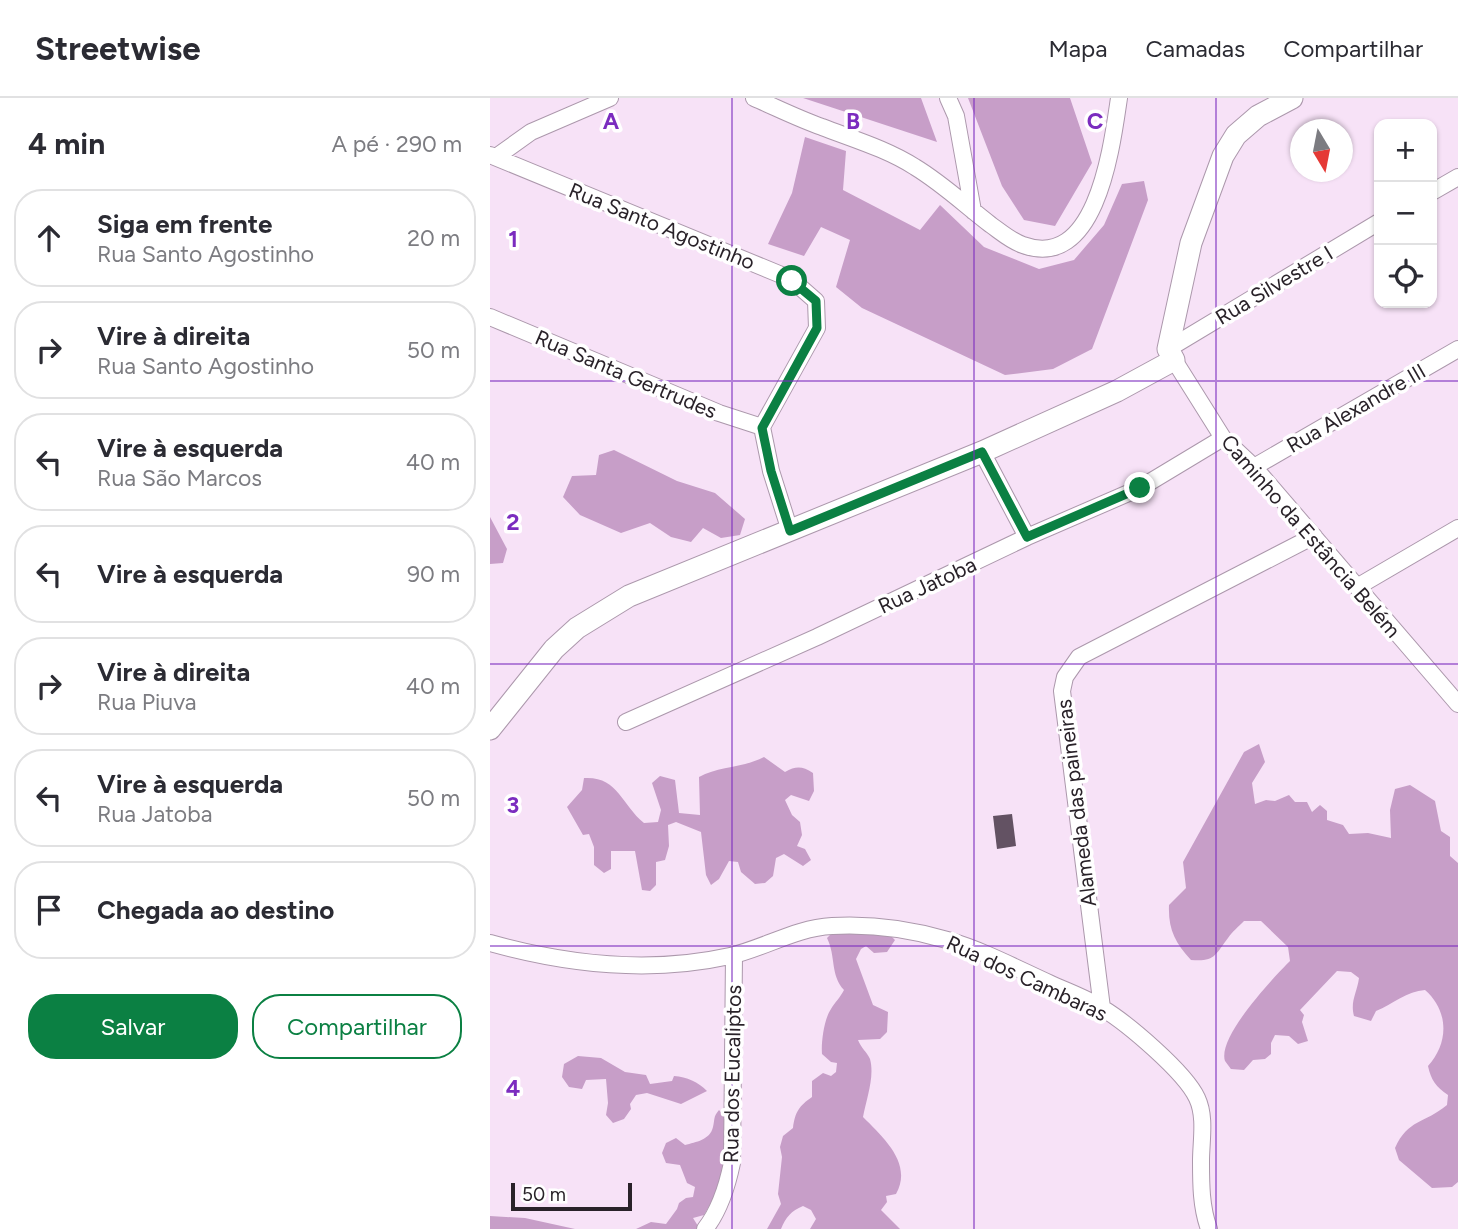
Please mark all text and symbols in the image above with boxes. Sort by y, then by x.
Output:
text: Streetwise [35,29,201,68]
text: Mapa [1048,34,1107,63]
text: Camadas [1145,34,1245,63]
text: Compartilhar [1283,34,1423,63]
text: A [603,107,620,135]
text: B [846,107,860,135]
text: C [1087,107,1104,135]
north arrow [1290,119,1353,182]
map controls [1374,119,1437,308]
button: + [1374,119,1437,182]
text: 4 min [28,125,105,162]
text: A pé · 290 m [331,130,462,158]
street label: Rua Santo Agostinho [565,177,759,275]
button: − [1374,182,1437,245]
text: Siga em frente [97,208,272,240]
icon: ahead [30,219,68,257]
text: 20 m [407,224,460,252]
text: 1 [508,225,518,253]
text: Rua Santo Agostinho [97,240,314,268]
street label: Rua Silvestre I [1211,240,1337,330]
button: locate [1374,245,1437,308]
route start [776,265,807,296]
text: Vire à direita [97,320,250,352]
street label: Rua Santa Gertrudes [532,324,720,424]
icon: right [30,331,68,369]
text: 50 m [407,336,460,364]
text: Rua Santo Agostinho [97,352,314,380]
street label: Rua Alexandre III [1282,358,1430,458]
street label: Caminho da Estância Belém [1216,429,1406,643]
text: Vire à esquerda [97,432,283,464]
icon: left [30,443,68,481]
text: 40 m [406,448,460,476]
text: Rua São Marcos [97,464,262,492]
route end [1124,472,1155,503]
text: 2 [506,508,520,536]
street label: Rua Jatoba [874,551,980,619]
icon: left [30,555,68,593]
text: Vire à esquerda [97,558,283,590]
text: 90 m [407,560,460,588]
text: Vire à direita [97,656,250,688]
icon: right [30,667,68,705]
text: 40 m [406,672,460,700]
text: Rua Piuva [97,688,197,716]
street label: Alameda das paineiras [1051,698,1101,908]
text: Vire à esquerda [97,768,283,800]
icon: left [30,779,68,817]
text: 50 m [407,784,460,812]
text: 3 [507,791,519,819]
text: Rua Jatoba [97,800,212,828]
icon: arrive [30,891,68,929]
text: Chegada ao destino [97,894,334,926]
street label: Rua dos Cambaras [943,930,1111,1026]
street label: Rua dos Eucaliptos [718,985,746,1163]
button: Salvar [28,994,238,1059]
button: Compartilhar [252,994,462,1059]
text: 4 [506,1074,520,1102]
scale bar [511,1180,632,1212]
text: 50 m [522,1183,566,1206]

